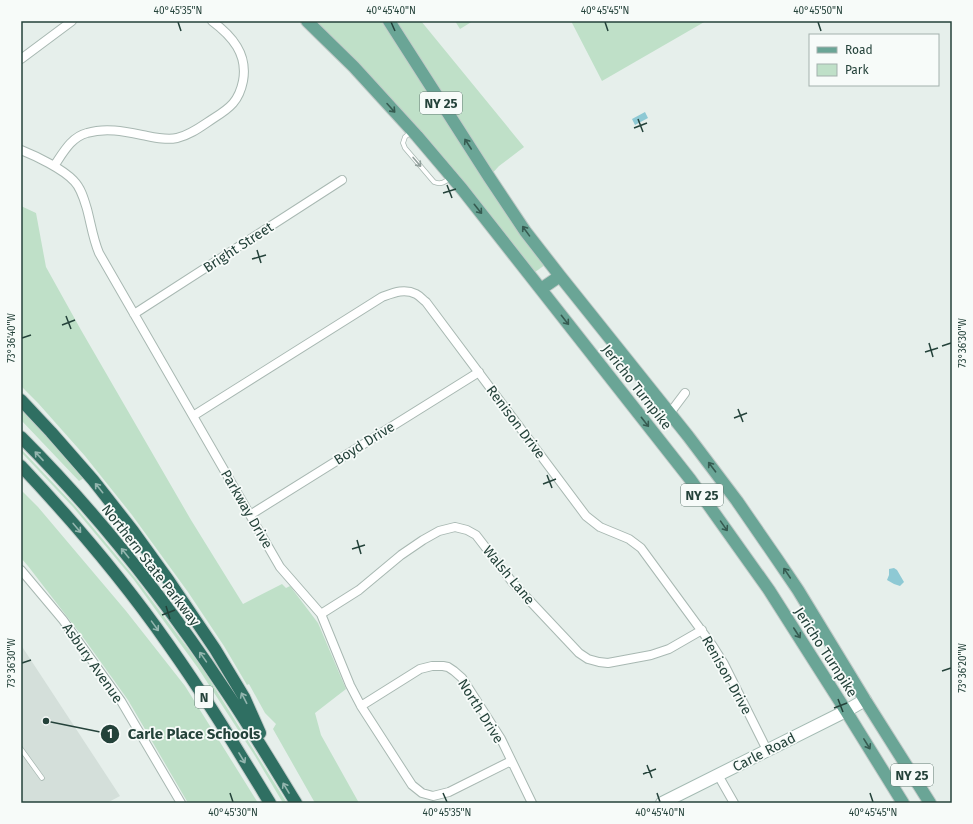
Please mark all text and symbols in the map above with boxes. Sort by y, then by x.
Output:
text: 40°45'35"N [154,5,202,17]
text: 40°45'40"N [366,5,416,17]
text: 40°45'45"N [581,5,629,17]
text: 40°45'50"N [793,5,843,17]
legend [809,34,939,86]
text: Road [845,43,873,57]
text: Park [845,63,869,77]
road number: NY 25 [420,92,462,114]
one-way arrow [387,103,396,113]
one-way arrow [464,139,472,150]
one-way arrow [412,156,421,167]
one-way arrow [473,203,482,214]
street label: Bright Street [200,218,277,276]
one-way arrow [522,226,530,237]
text: 73°36'40"W [6,313,18,363]
one-way arrow [560,315,569,326]
text: 73°36'30"W [957,317,969,368]
street label: Jericho Turnpike [598,341,675,433]
street label: Renison Drive [482,382,549,462]
one-way arrow [641,417,650,428]
street label: Boyd Drive [331,418,398,469]
one-way arrow [34,451,44,461]
one-way arrow [707,462,716,473]
street label: Parkway Drive [217,467,276,552]
one-way arrow [95,483,103,494]
road number: NY 25 [681,484,723,506]
street label: Northern State Parkway [98,501,203,630]
one-way arrow [720,520,728,531]
one-way arrow [73,523,82,534]
street label: Walsh Lane [479,542,538,608]
one-way arrow [120,548,129,559]
one-way arrow [783,568,791,579]
street label: Jericho Turnpike [790,604,861,700]
street label: Asbury Avenue [59,620,126,706]
one-way arrow [151,621,159,632]
one-way arrow [793,627,801,639]
street label: Renison Drive [698,633,755,718]
text: 73°36'30"W [6,637,18,688]
text: 73°36'20"W [957,642,969,693]
one-way arrow [199,652,207,663]
street label: North Drive [454,676,507,747]
road number: N [195,686,213,708]
one-way arrow [240,693,247,705]
callout: Carle Place Schools [100,720,269,747]
text: Carle Place Schools [128,725,260,743]
text: 1 [107,727,113,741]
street label: Carle Road [730,729,799,776]
one-way arrow [863,738,871,749]
one-way arrow [239,752,247,764]
road number: NY 25 [891,764,933,786]
one-way arrow [282,782,290,794]
text: 40°45'30"N [208,807,258,819]
text: 40°45'35"N [423,807,471,819]
text: 40°45'40"N [635,807,685,819]
text: 40°45'45"N [849,807,897,819]

